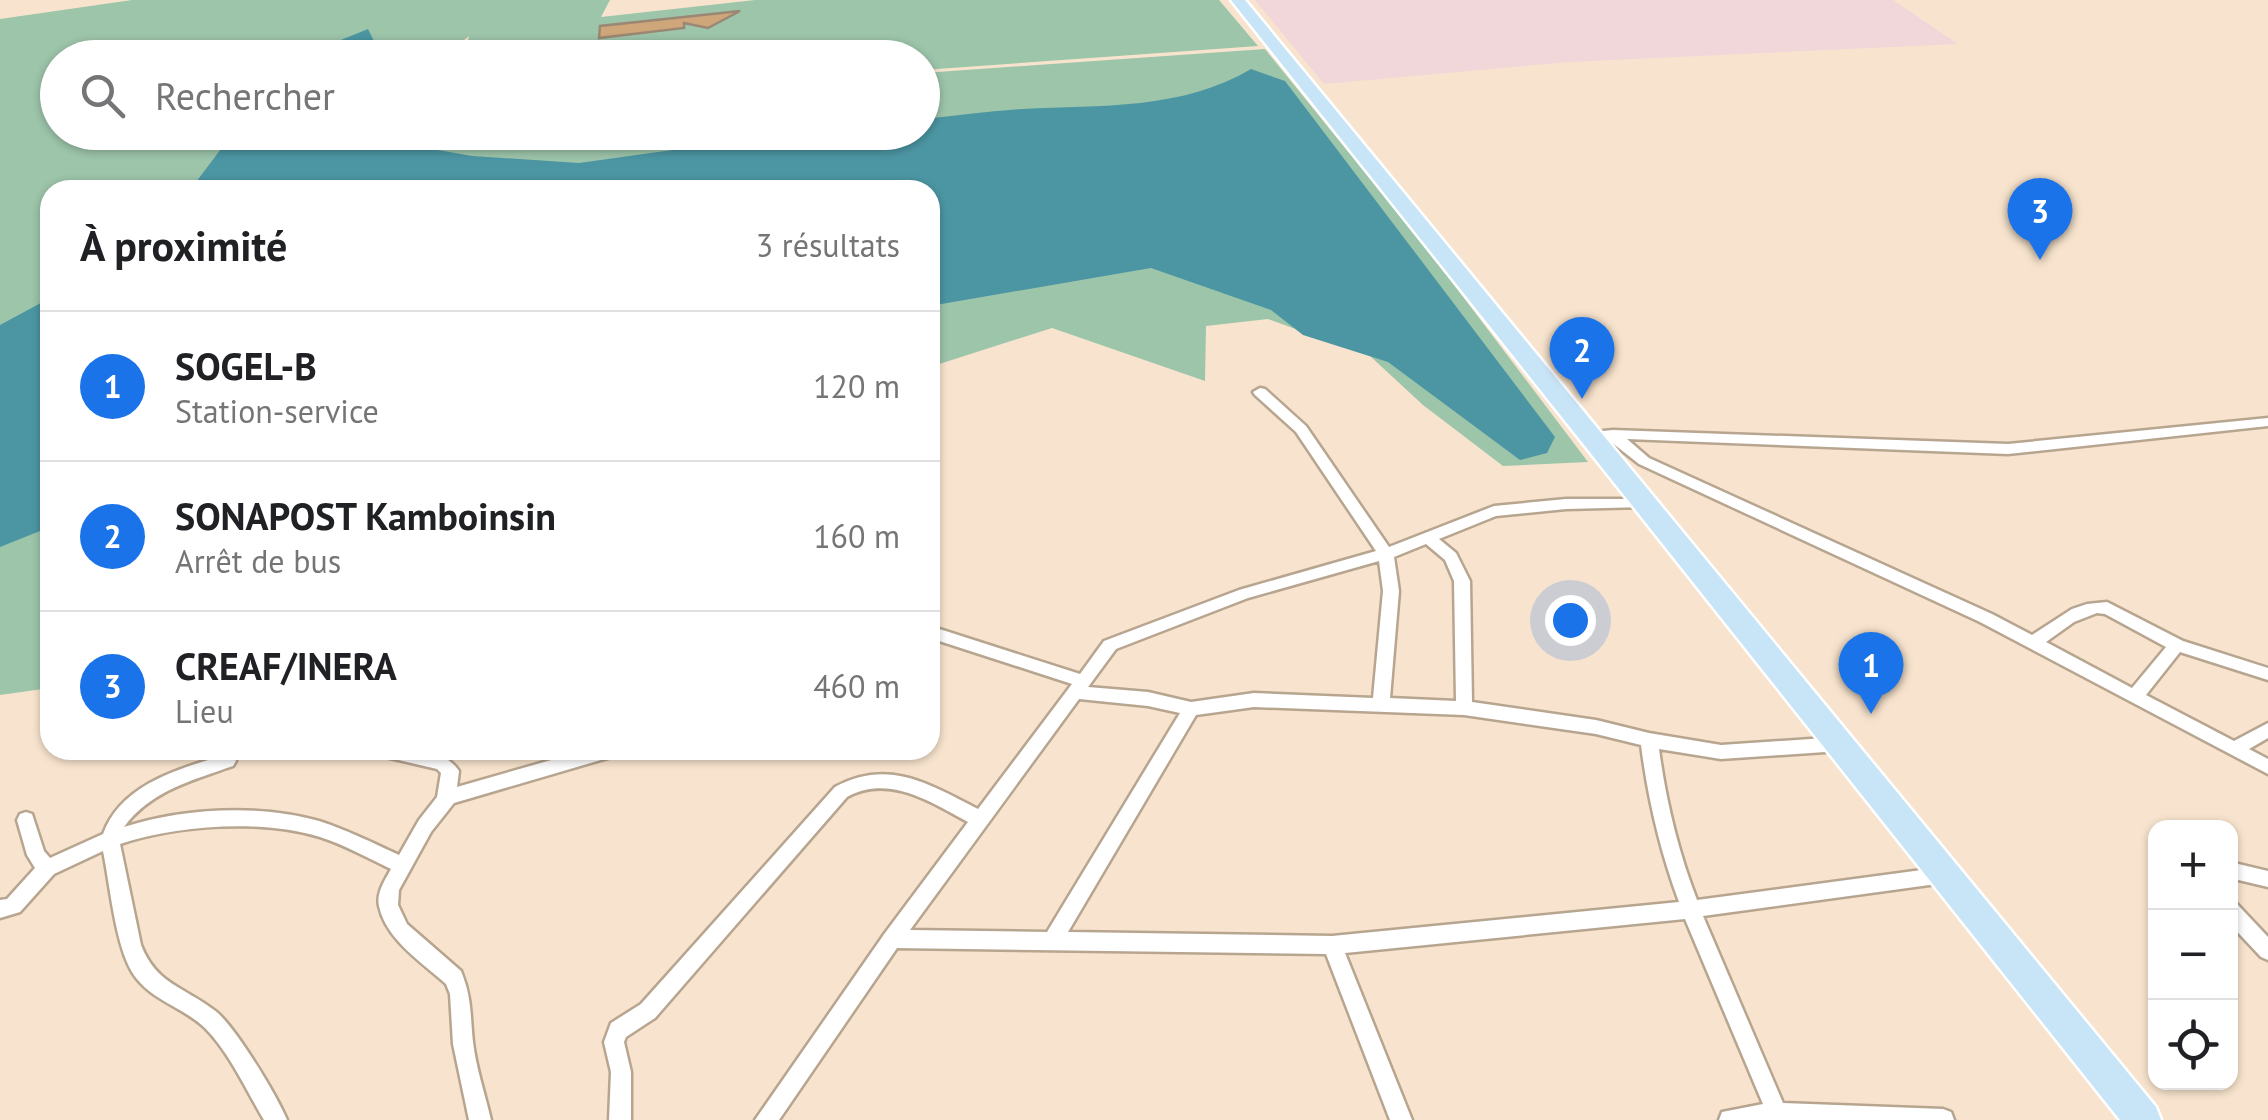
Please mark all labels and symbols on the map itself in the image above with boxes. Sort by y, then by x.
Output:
pin: 3 [2008,178,2072,260]
pin: 2 [1550,316,1614,399]
your location [1545,595,1596,646]
pin: 1 [1838,632,1904,714]

